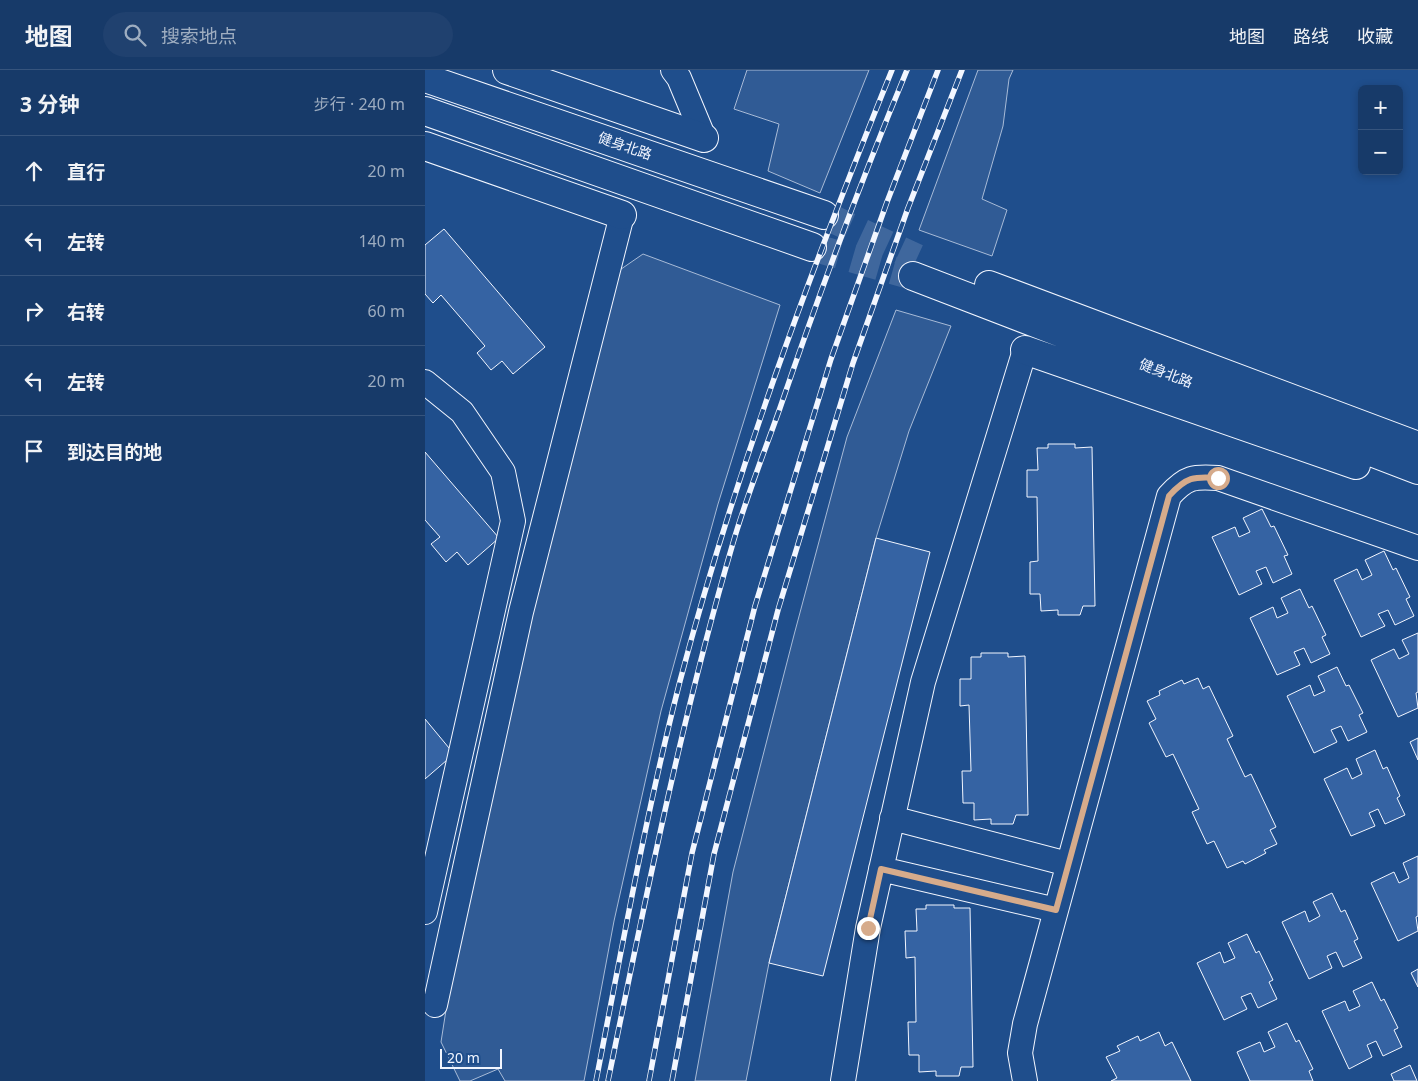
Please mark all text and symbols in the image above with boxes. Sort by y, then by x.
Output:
search box [103,12,453,57]
text: 地图 [25,19,73,52]
icon: search [121,21,149,49]
text: 搜索地点 [161,23,237,49]
text: 地图 [1229,24,1265,48]
text: 路线 [1293,24,1329,48]
text: 收藏 [1357,24,1393,48]
map controls [1358,85,1403,175]
button: + [1358,85,1403,130]
text: 3 分钟 [20,90,79,118]
text: 步行 · 240 m [314,93,405,115]
street label: 健身北路 [596,127,655,164]
button: − [1358,130,1403,175]
icon: ahead [20,157,48,185]
text: 直行 [67,159,105,185]
text: 20 m [368,160,405,182]
icon: left [20,227,48,255]
text: 左转 [67,229,105,255]
text: 140 m [358,230,405,252]
icon: right [20,297,48,325]
text: 右转 [67,299,105,325]
text: 60 m [368,300,405,322]
street label: 健身北路 [1137,354,1196,391]
icon: left [20,367,48,395]
text: 左转 [67,369,105,395]
text: 20 m [368,370,405,392]
icon: arrive [20,437,48,465]
text: 到达目的地 [67,439,162,465]
route start [1207,467,1230,490]
route end [857,917,880,940]
scale bar [440,1046,503,1069]
text: 20 m [447,1048,480,1067]

